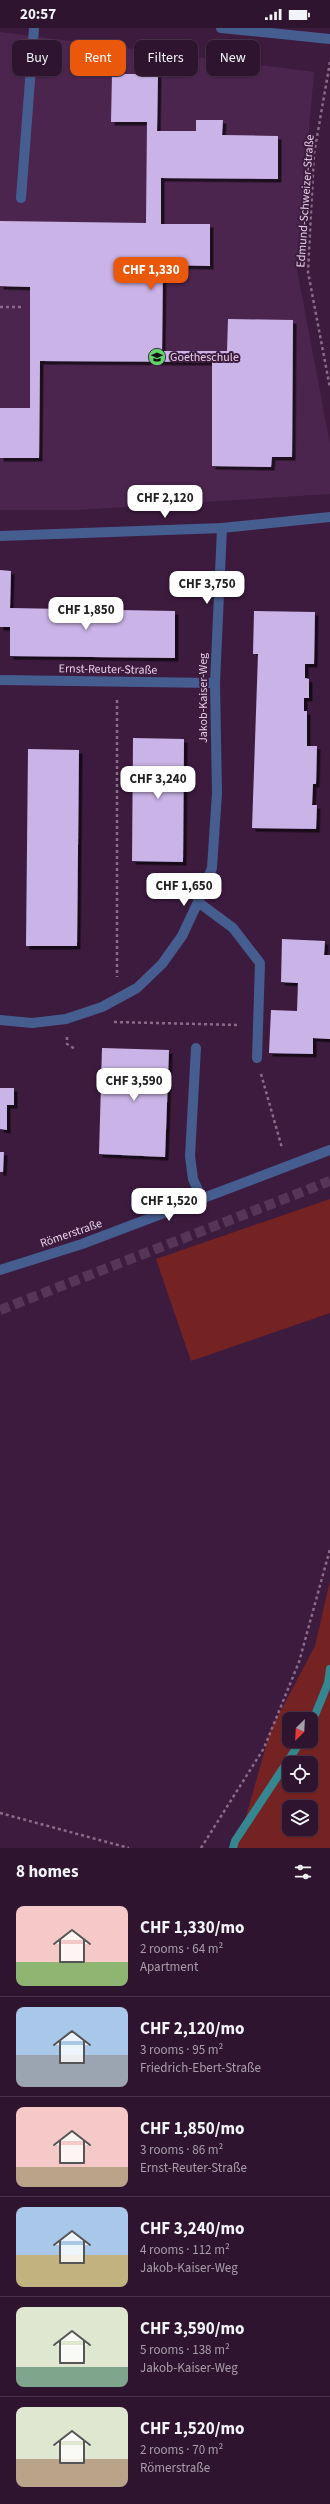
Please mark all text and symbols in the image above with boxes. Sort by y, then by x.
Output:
text: 20:57 [20,4,56,25]
chip: Buy [12,40,62,76]
chip: Rent [70,40,126,76]
chip: Filters [134,40,198,76]
chip: New [206,40,260,76]
street label: Edmund-Schweizer-Straße [292,134,319,268]
pin: CHF 1,330 [105,257,197,291]
text: CHF 1,330 [122,261,180,279]
school or university icon: Goetheschule [147,347,167,367]
place label: Goetheschule [170,349,239,366]
pin: CHF 2,120 [119,485,211,519]
text: CHF 2,120 [136,489,194,507]
pin: CHF 3,750 [161,571,253,605]
text: CHF 3,750 [178,575,236,593]
pin: CHF 1,850 [40,597,132,631]
text: CHF 1,850 [57,601,115,619]
street label: Jakob-Kaiser-Weg [195,653,212,743]
street label: Ernst-Reuter-Straße [58,660,158,679]
pin: CHF 3,240 [112,766,204,800]
text: CHF 3,240 [129,770,187,788]
pin: CHF 1,650 [138,873,230,907]
text: CHF 1,650 [155,877,213,895]
pin: CHF 3,590 [88,1068,180,1102]
text: CHF 3,590 [105,1072,163,1090]
pin: CHF 1,520 [123,1188,215,1222]
text: CHF 1,520 [140,1192,198,1210]
street label: Römerstraße [38,1215,105,1252]
north arrow [282,1712,318,1748]
map controls [282,1712,318,1836]
button: locate [282,1756,318,1792]
button: layers [282,1800,318,1836]
text: 8 homes [16,1860,78,1884]
icon: filters [292,1861,314,1883]
text: CHF 1,330/mo [140,1916,244,1940]
icon: home [48,1922,96,1970]
text: 2 rooms · 64 m² [140,1940,223,1958]
text: Apartment [140,1958,198,1976]
text: CHF 2,120/mo [140,2017,244,2041]
icon: home [48,2023,96,2071]
text: 3 rooms · 95 m² [140,2041,223,2059]
text: Friedrich-Ebert-Straße [140,2059,261,2077]
text: CHF 1,850/mo [140,2117,244,2141]
icon: home [48,2123,96,2171]
text: 3 rooms · 86 m² [140,2141,223,2159]
text: Ernst-Reuter-Straße [140,2159,247,2177]
text: CHF 3,240/mo [140,2217,244,2241]
icon: home [48,2223,96,2271]
text: 4 rooms · 112 m² [140,2241,230,2259]
text: Jakob-Kaiser-Weg [140,2259,238,2277]
text: CHF 3,590/mo [140,2317,244,2341]
icon: home [48,2323,96,2371]
text: 5 rooms · 138 m² [140,2341,230,2359]
text: Jakob-Kaiser-Weg [140,2359,238,2377]
text: CHF 1,520/mo [140,2417,244,2441]
icon: home [48,2423,96,2471]
text: 2 rooms · 70 m² [140,2441,223,2459]
text: Römerstraße [140,2459,210,2477]

